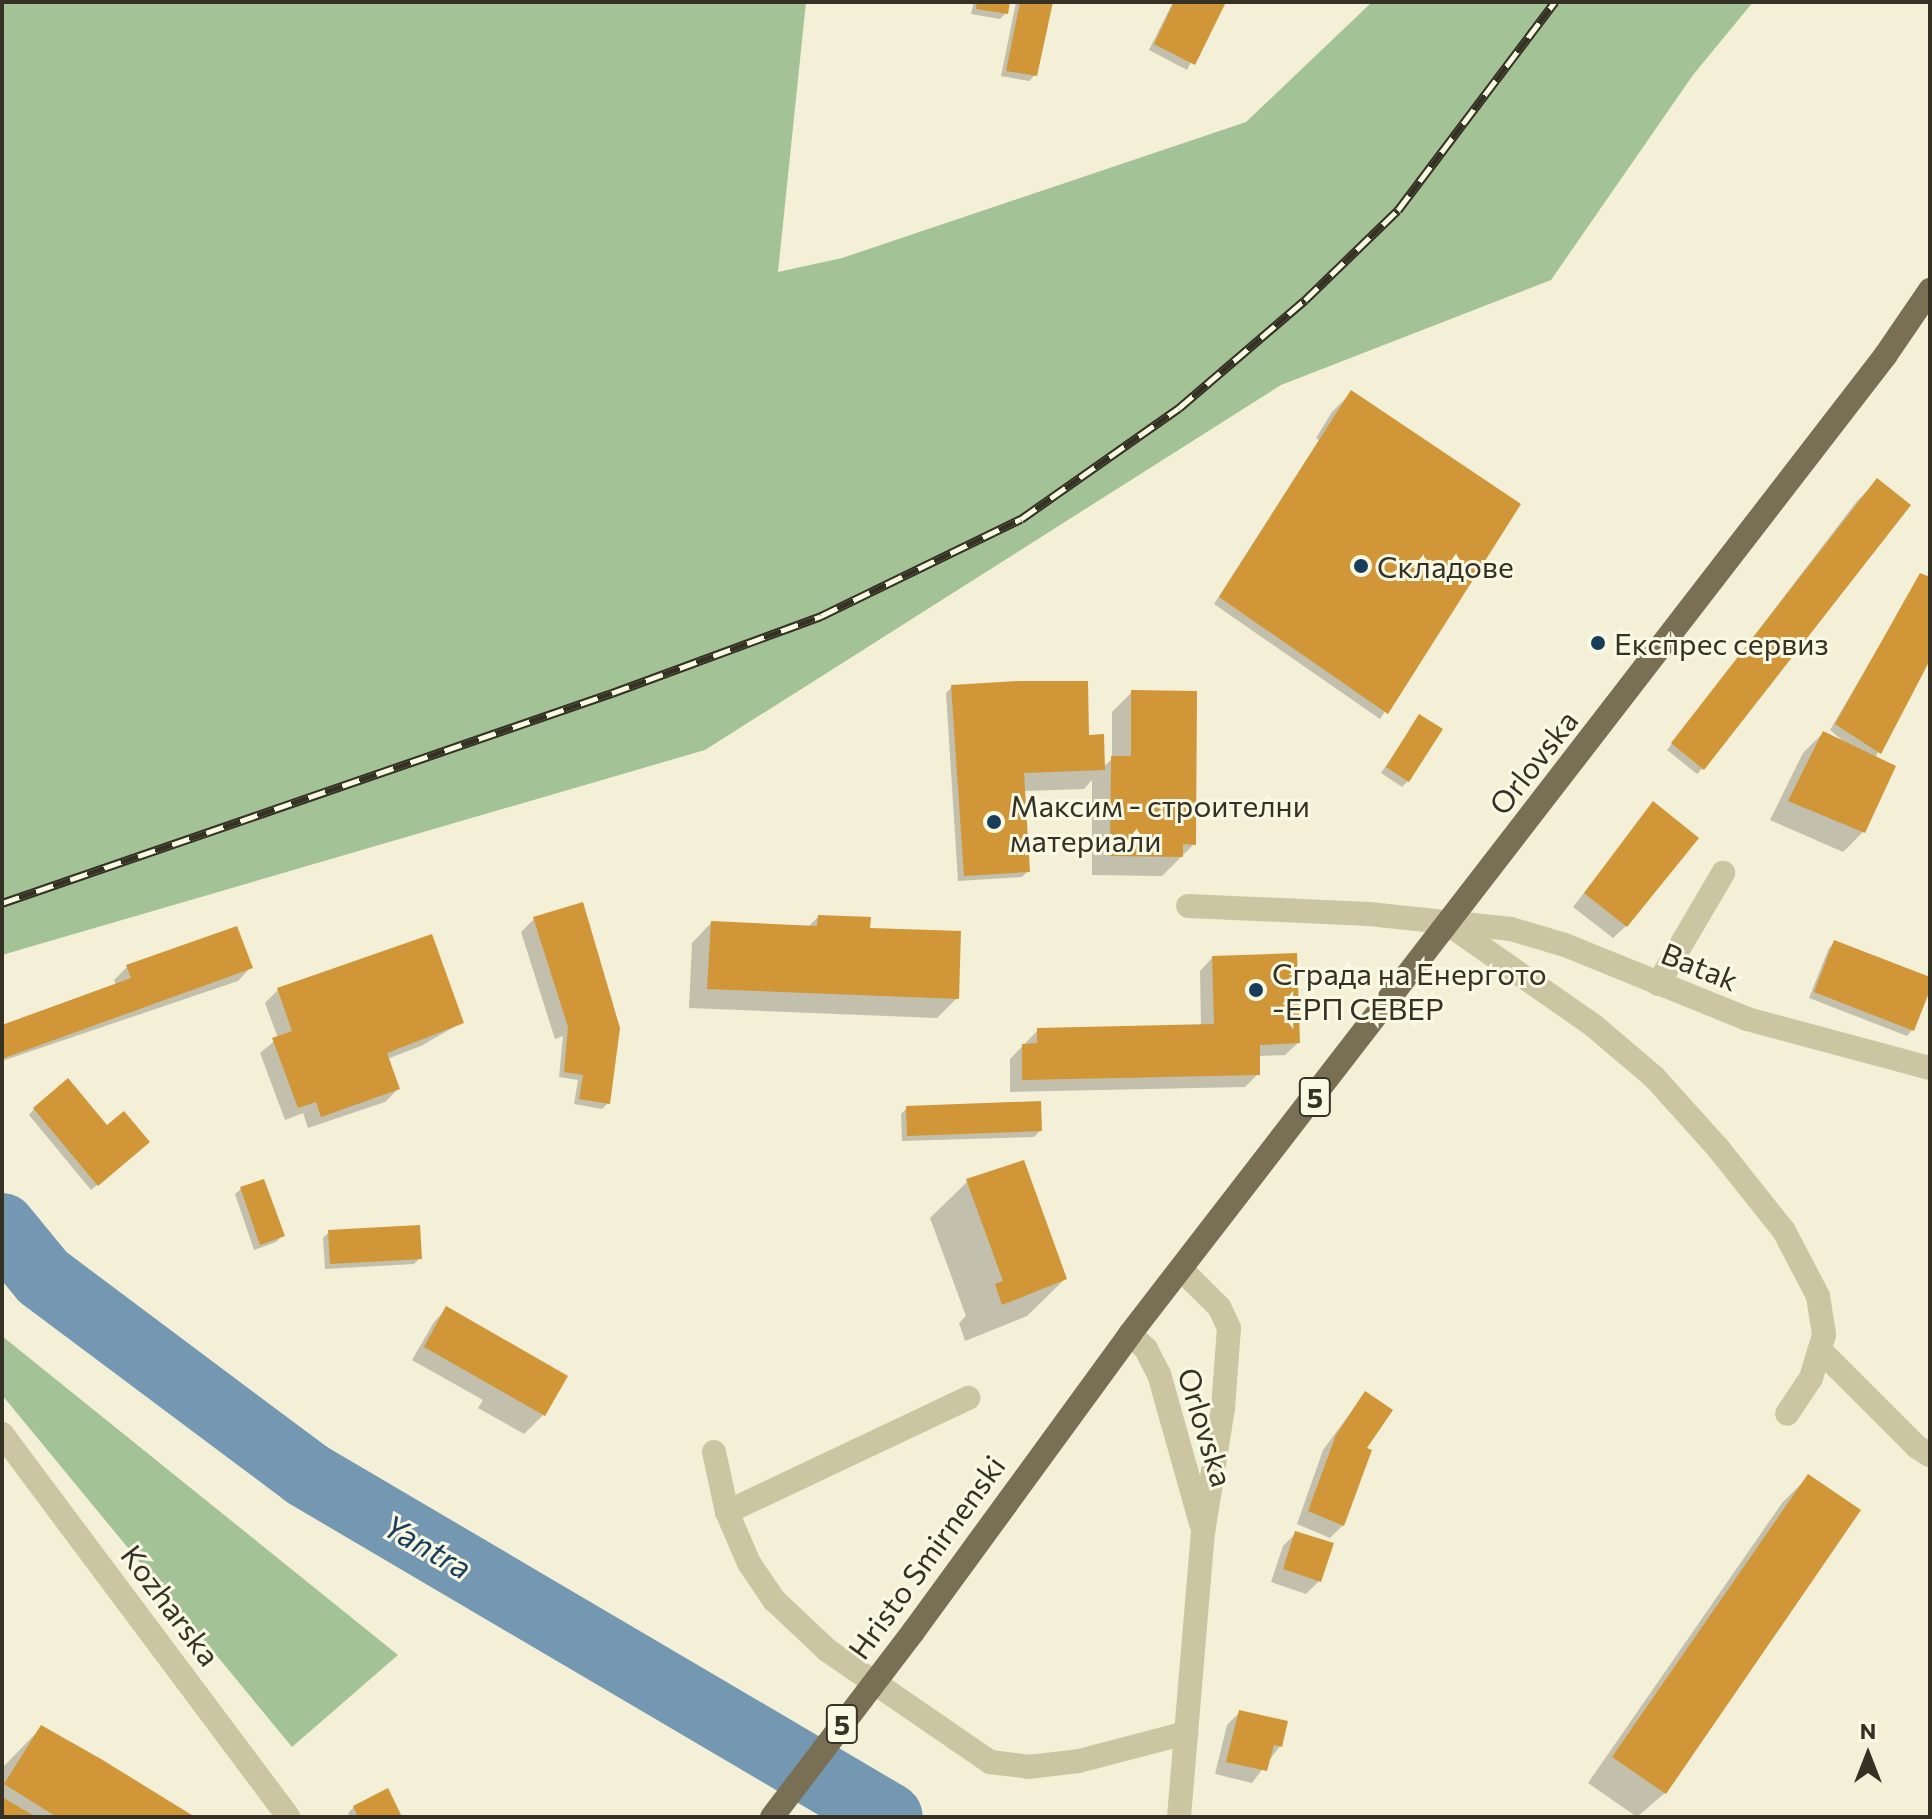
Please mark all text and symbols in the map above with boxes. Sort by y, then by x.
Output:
place label: Складове [1377,548,1514,584]
marker: Складове [1352,557,1370,575]
place label: Експрес сервиз [1614,625,1829,661]
marker: Експрес сервиз [1589,634,1607,652]
street label: Orlovska [1481,703,1585,821]
place label: Максим - строителни материали [1010,787,1310,858]
marker: Максим - строителни материали [985,813,1003,831]
street label: Batak [1656,934,1744,998]
place label: Сграда на Енергото -ЕРП СЕВЕР [1272,955,1547,1026]
marker: Сграда на Енергото -ЕРП СЕВЕР [1247,981,1265,999]
road number: 5 [1297,1073,1333,1121]
street label: Orlovska [1171,1363,1241,1491]
street label: Hristo Smirnenski [840,1448,1012,1666]
water label: Yantra [377,1506,479,1586]
street label: Kozharska [114,1538,228,1672]
road number: 5 [824,1700,860,1748]
north arrow [1828,1715,1908,1795]
text: N [1860,1717,1876,1744]

